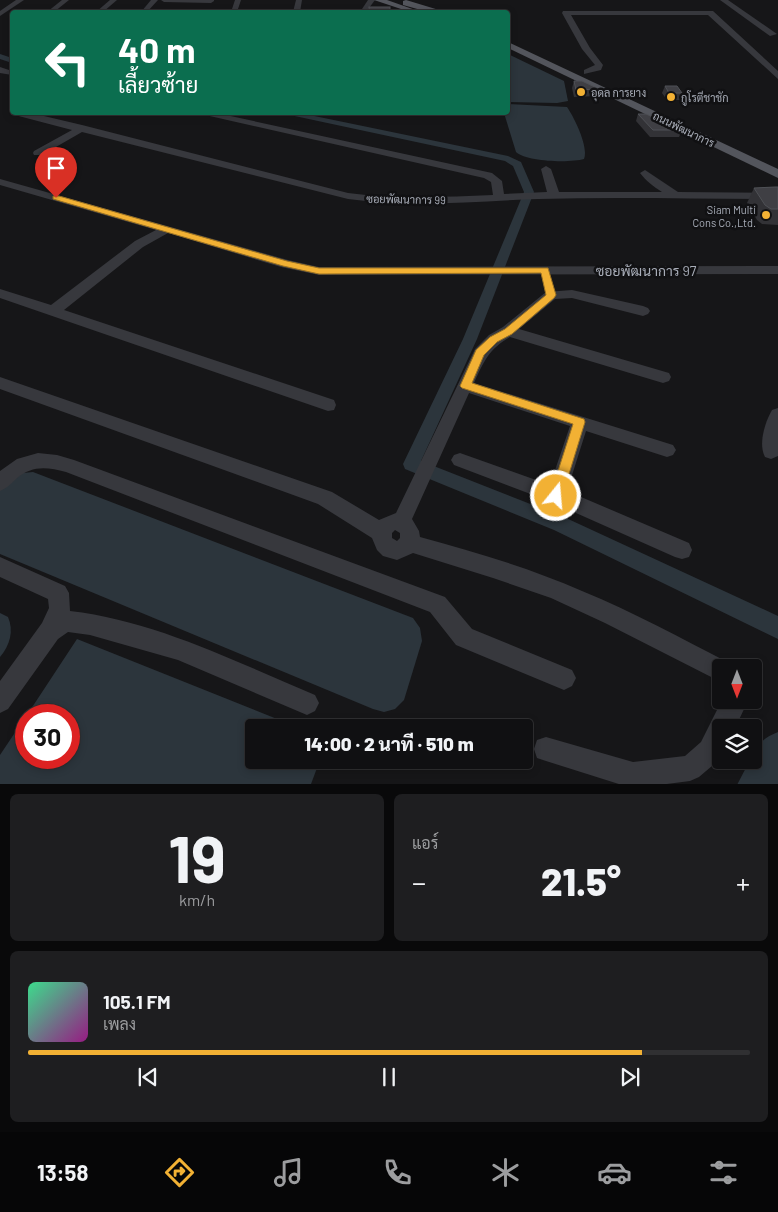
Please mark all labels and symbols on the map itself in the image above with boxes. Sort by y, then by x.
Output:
marker: อุดล การยาง [575,86,587,98]
place label: อุดล การยาง [591,86,646,102]
place label: กูโรตีชาชัก [681,90,729,106]
marker: กูโรตีชาชัก [665,91,677,103]
street label: ถนนพัฒนาการ [651,109,717,149]
pin [35,147,77,198]
street label: ซอยพัฒนาการ 99 [366,192,446,206]
place label: Siam Multi Cons Co.,Ltd. [692,203,756,229]
marker: Siam Multi Cons Co.,Ltd. [760,209,772,221]
street label: ซอยพัฒนาการ 97 [596,262,697,279]
position arrow [529,469,581,521]
north arrow [712,659,762,709]
speed limit sign: 30 [15,704,80,769]

